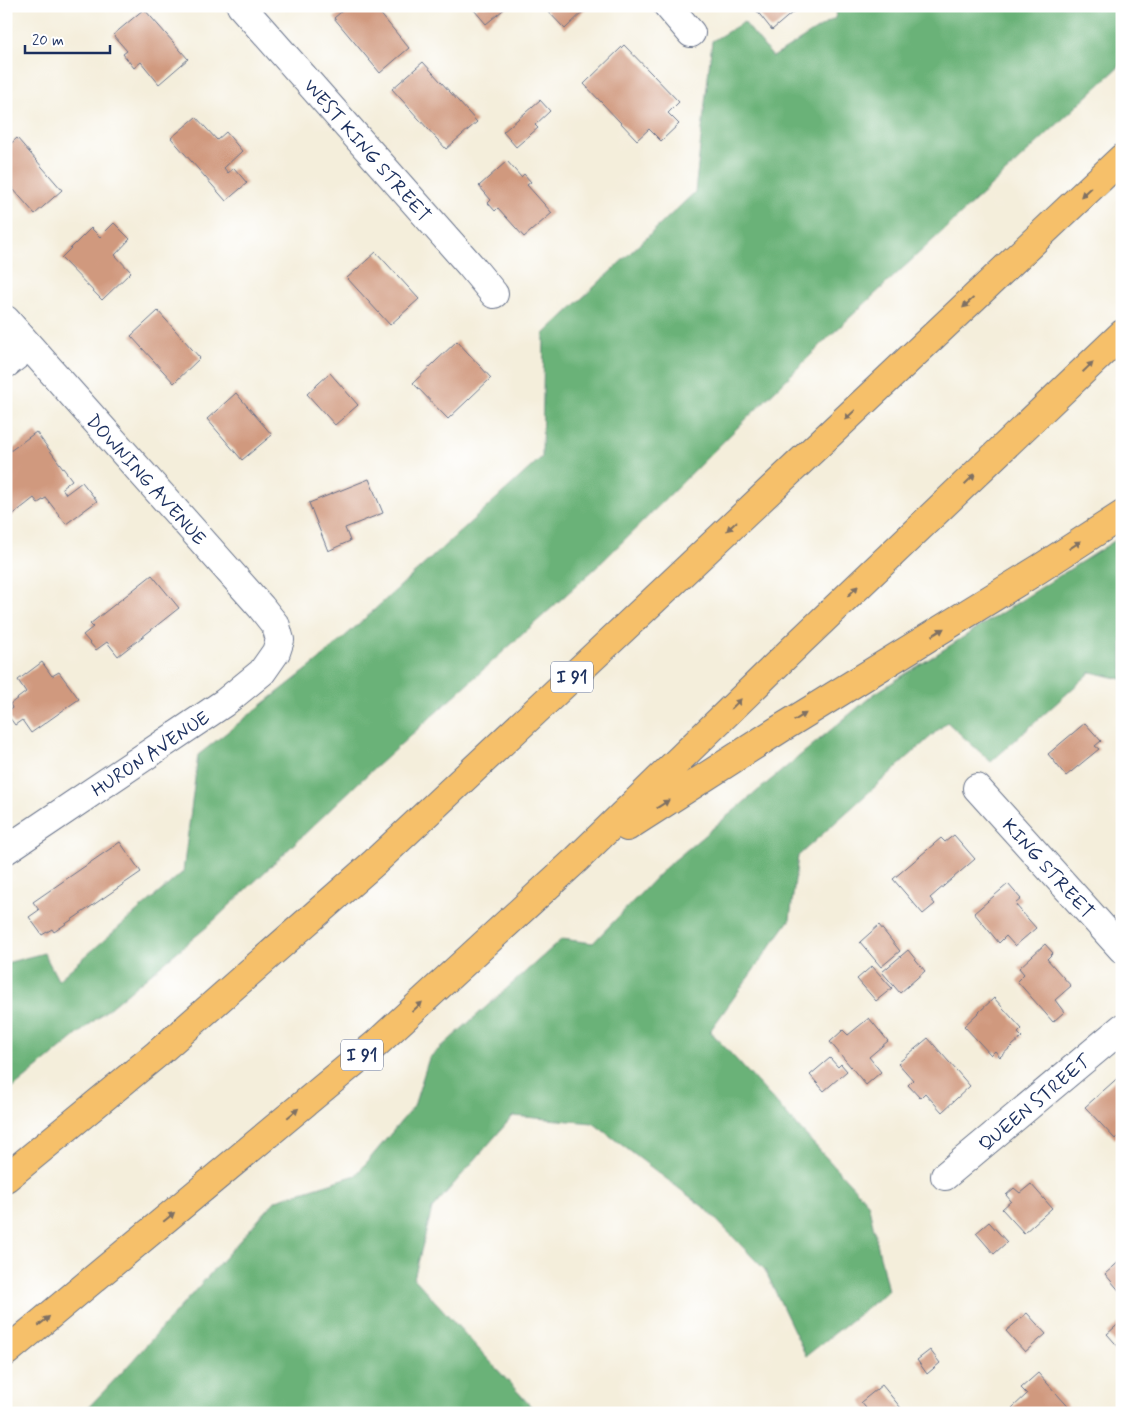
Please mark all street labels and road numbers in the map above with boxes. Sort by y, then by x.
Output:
street label: WEST KING STREET [298,74,436,228]
street label: DOWNING AVENUE [80,409,211,551]
road number: I 91 [551,662,593,692]
street label: HURON AVENUE [87,706,215,803]
street label: KING STREET [996,814,1099,924]
road number: I 91 [341,1040,383,1070]
street label: QUEEN STREET [974,1048,1097,1157]

